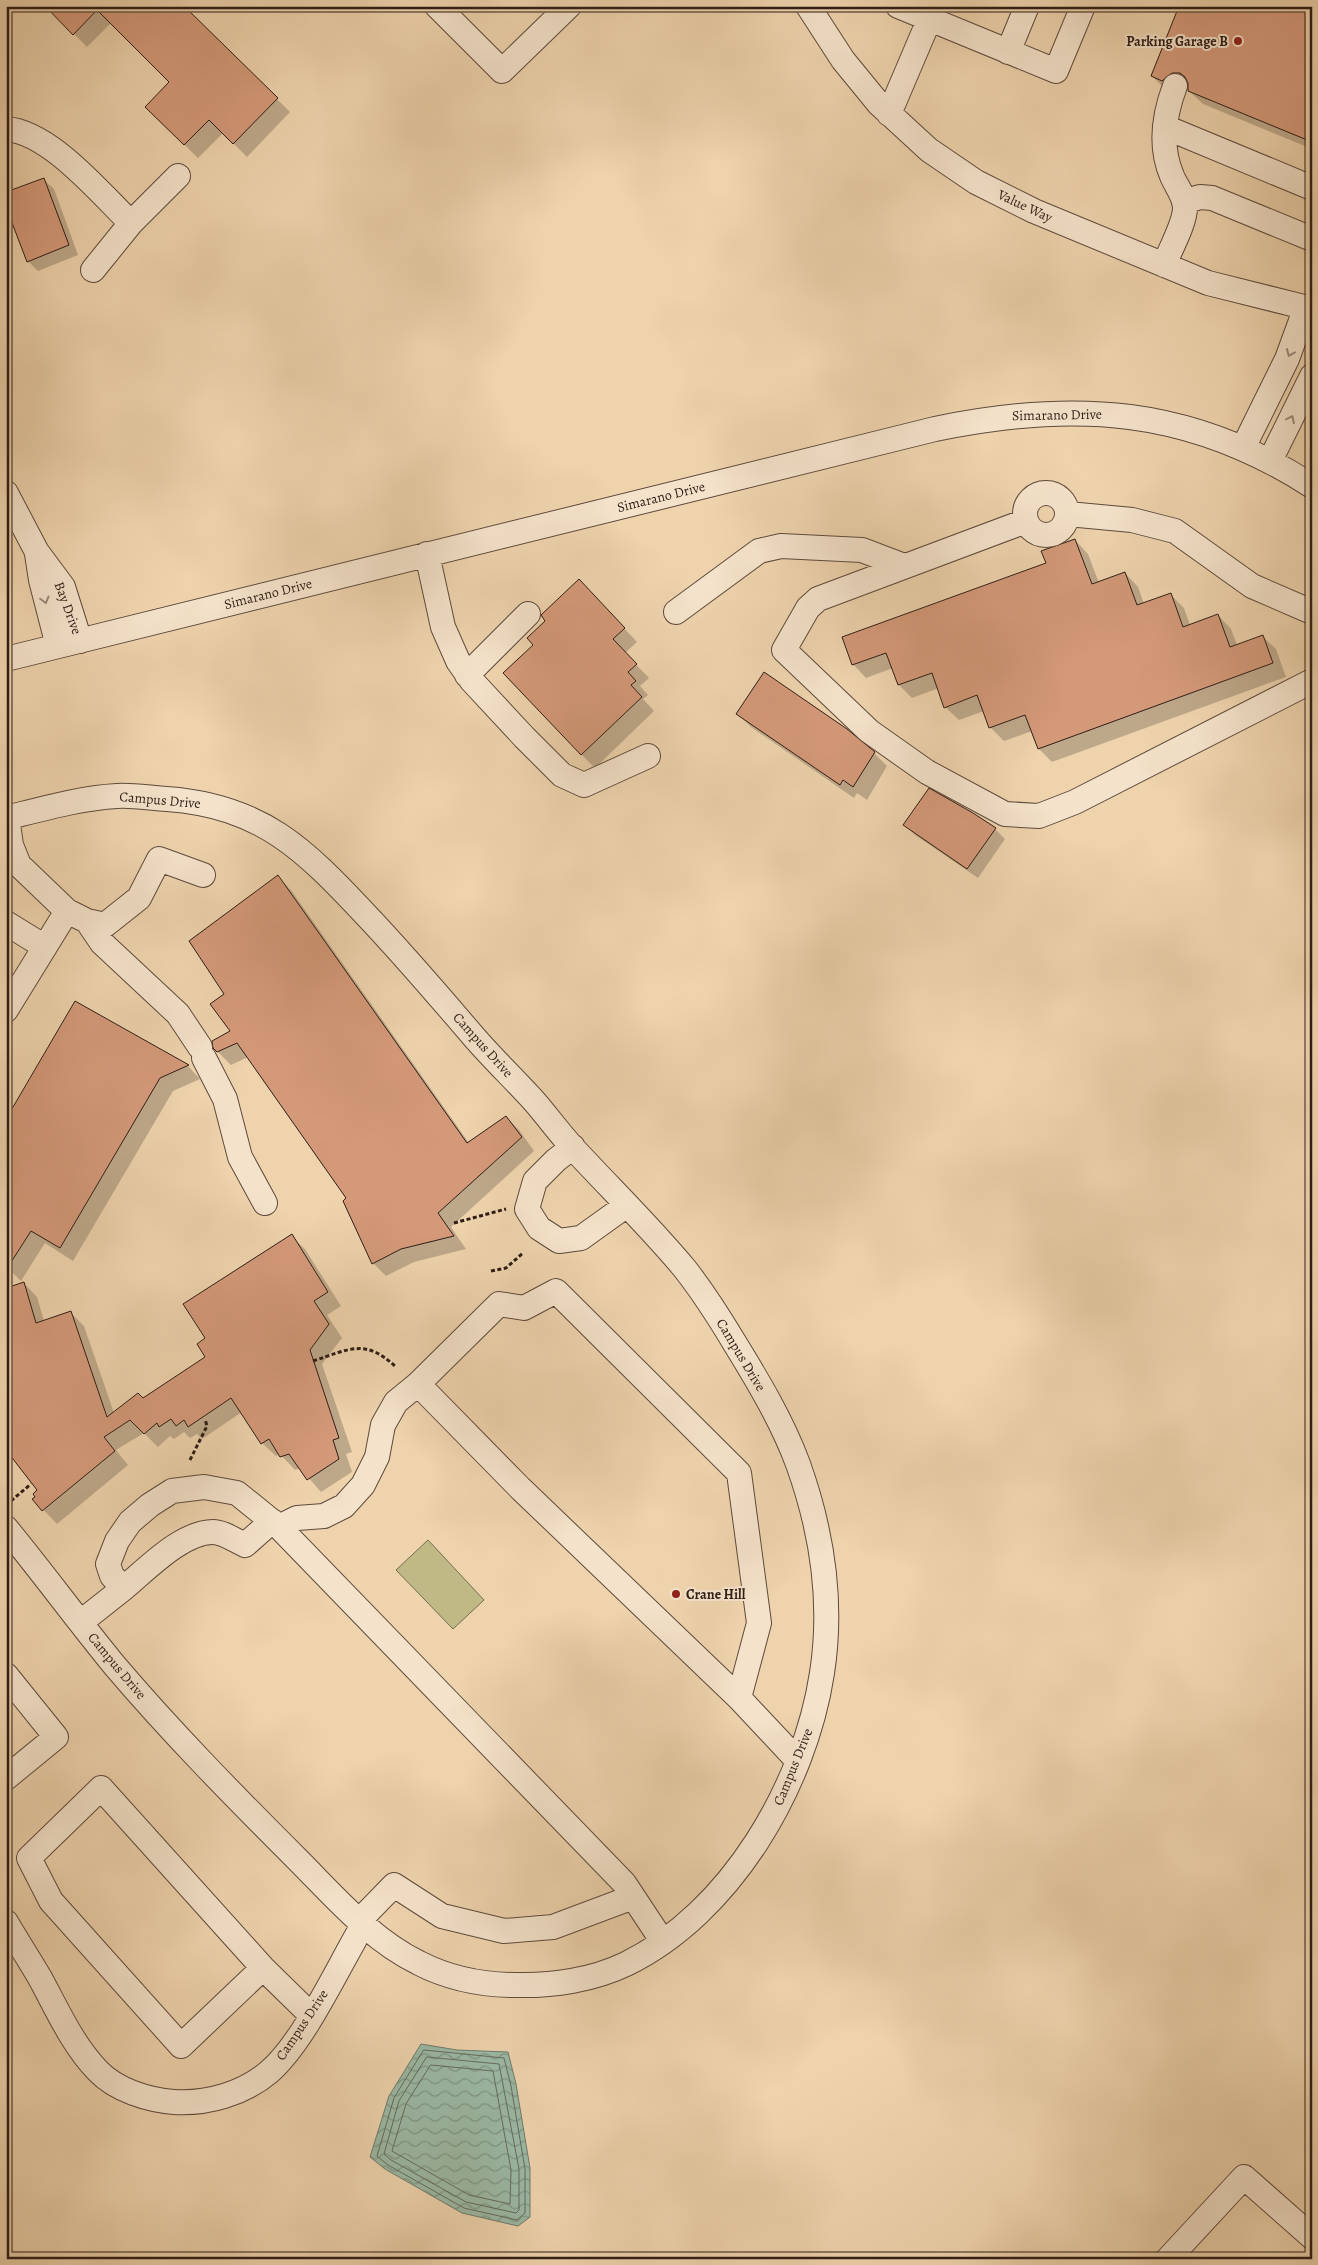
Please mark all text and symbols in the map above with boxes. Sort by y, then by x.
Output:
place label: Parking Garage B [1126,32,1228,51]
marker: Parking Garage B [1232,35,1244,47]
street label: Value Way [994,185,1056,227]
one-way arrow [1285,348,1296,357]
street label: Simarano Drive [1012,405,1102,425]
one-way arrow [1285,415,1295,424]
street label: Simarano Drive [615,477,707,517]
street label: Simarano Drive [222,574,314,614]
street label: Bay Drive [50,579,86,637]
one-way arrow [40,595,50,603]
street label: Campus Drive [118,787,202,813]
street label: Campus Drive [449,1008,517,1082]
street label: Campus Drive [712,1315,770,1395]
place label: Crane Hill [686,1585,746,1604]
marker: Crane Hill [670,1588,682,1600]
street label: Campus Drive [83,1629,151,1703]
street label: Campus Drive [769,1726,817,1808]
street label: Campus Drive [271,1986,333,2064]

